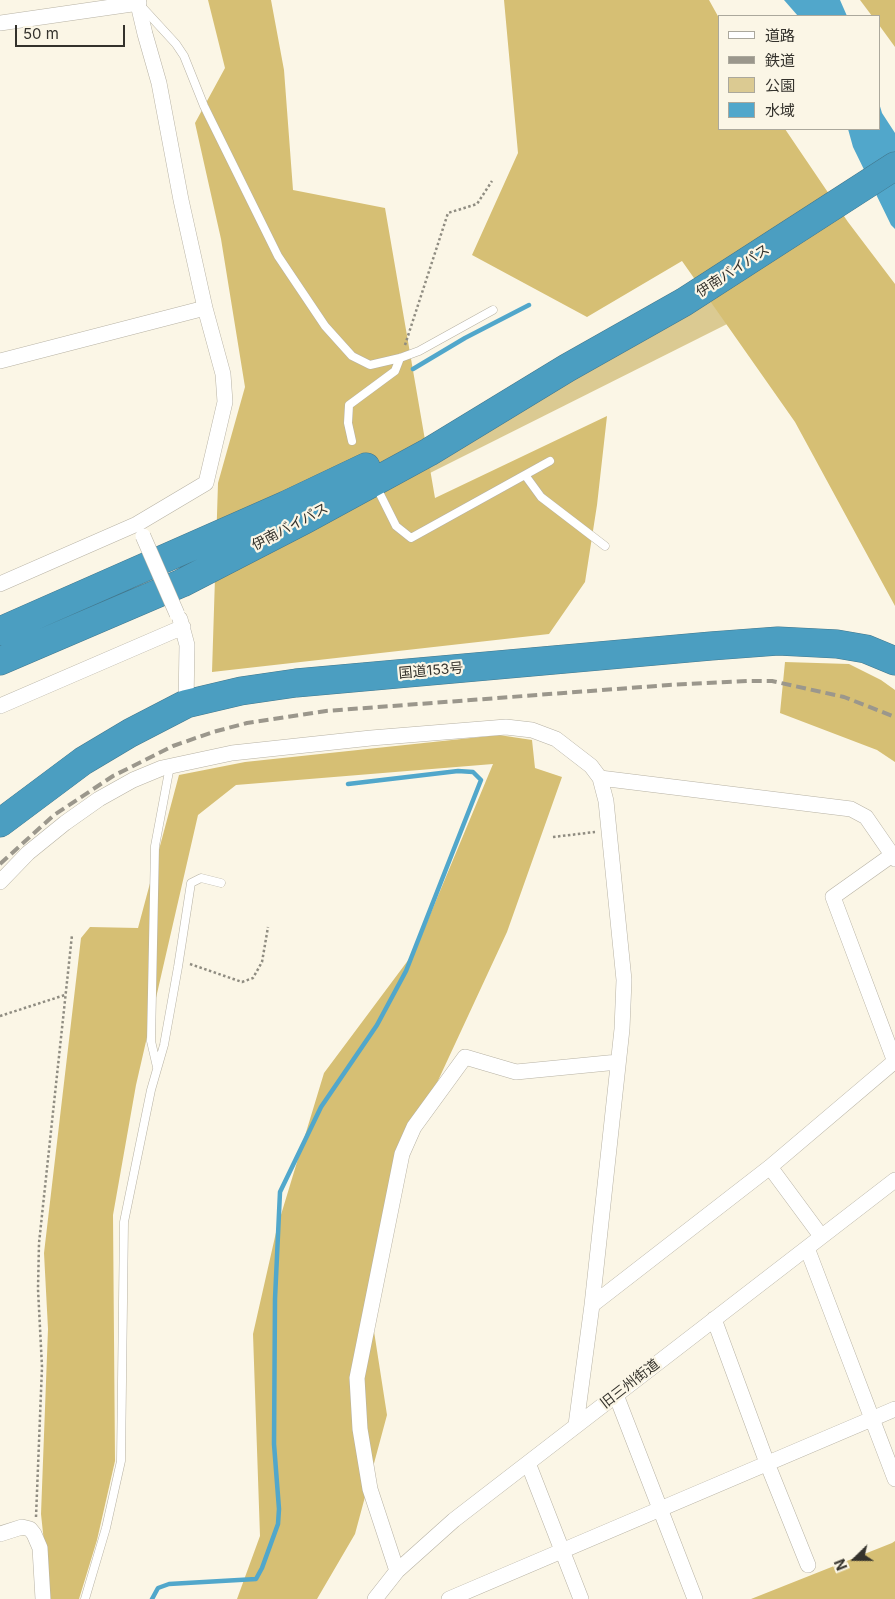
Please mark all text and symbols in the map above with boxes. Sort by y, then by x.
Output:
scale bar [18,15,128,47]
legend [718,15,880,130]
text: 50 m [23,24,59,43]
text: 道路 [765,26,795,45]
text: 鉄道 [765,51,795,70]
text: 公園 [765,76,795,95]
text: 水域 [765,101,795,120]
street label: 伊南バイパス [693,241,773,301]
street label: 伊南バイパス [249,500,331,554]
street label: 国道153号 [398,660,464,682]
street label: 旧三州街道 [597,1356,663,1412]
north arrow [830,1534,880,1584]
text: N [831,1557,851,1573]

